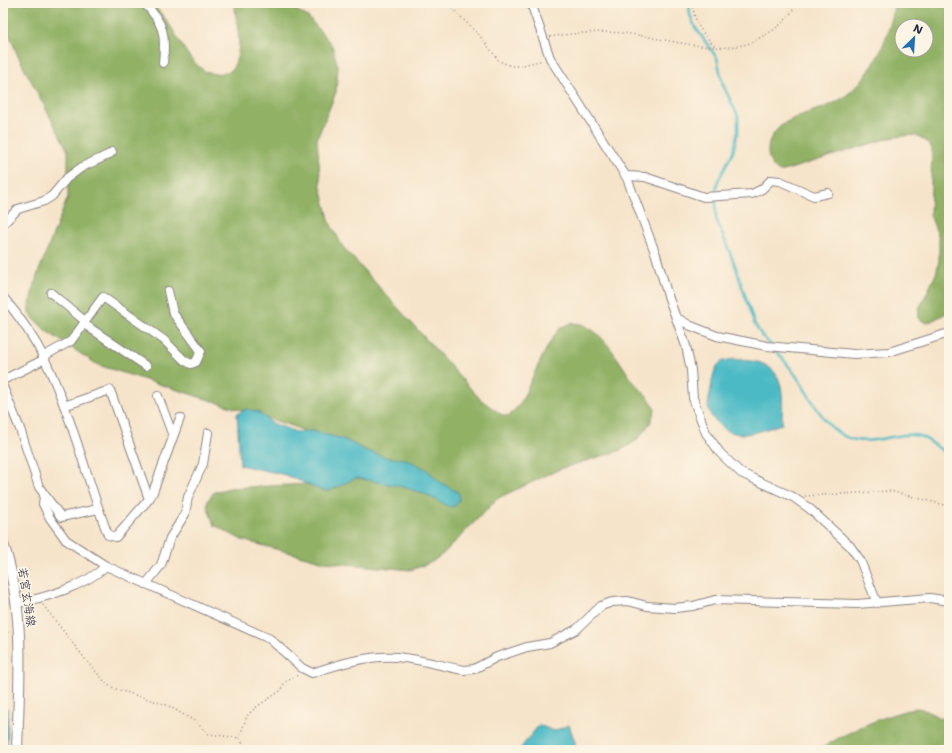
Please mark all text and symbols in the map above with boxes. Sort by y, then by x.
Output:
north arrow [894,18,934,58]
text: N [911,21,925,38]
street label: 若宮玄海線 [14,566,40,628]

